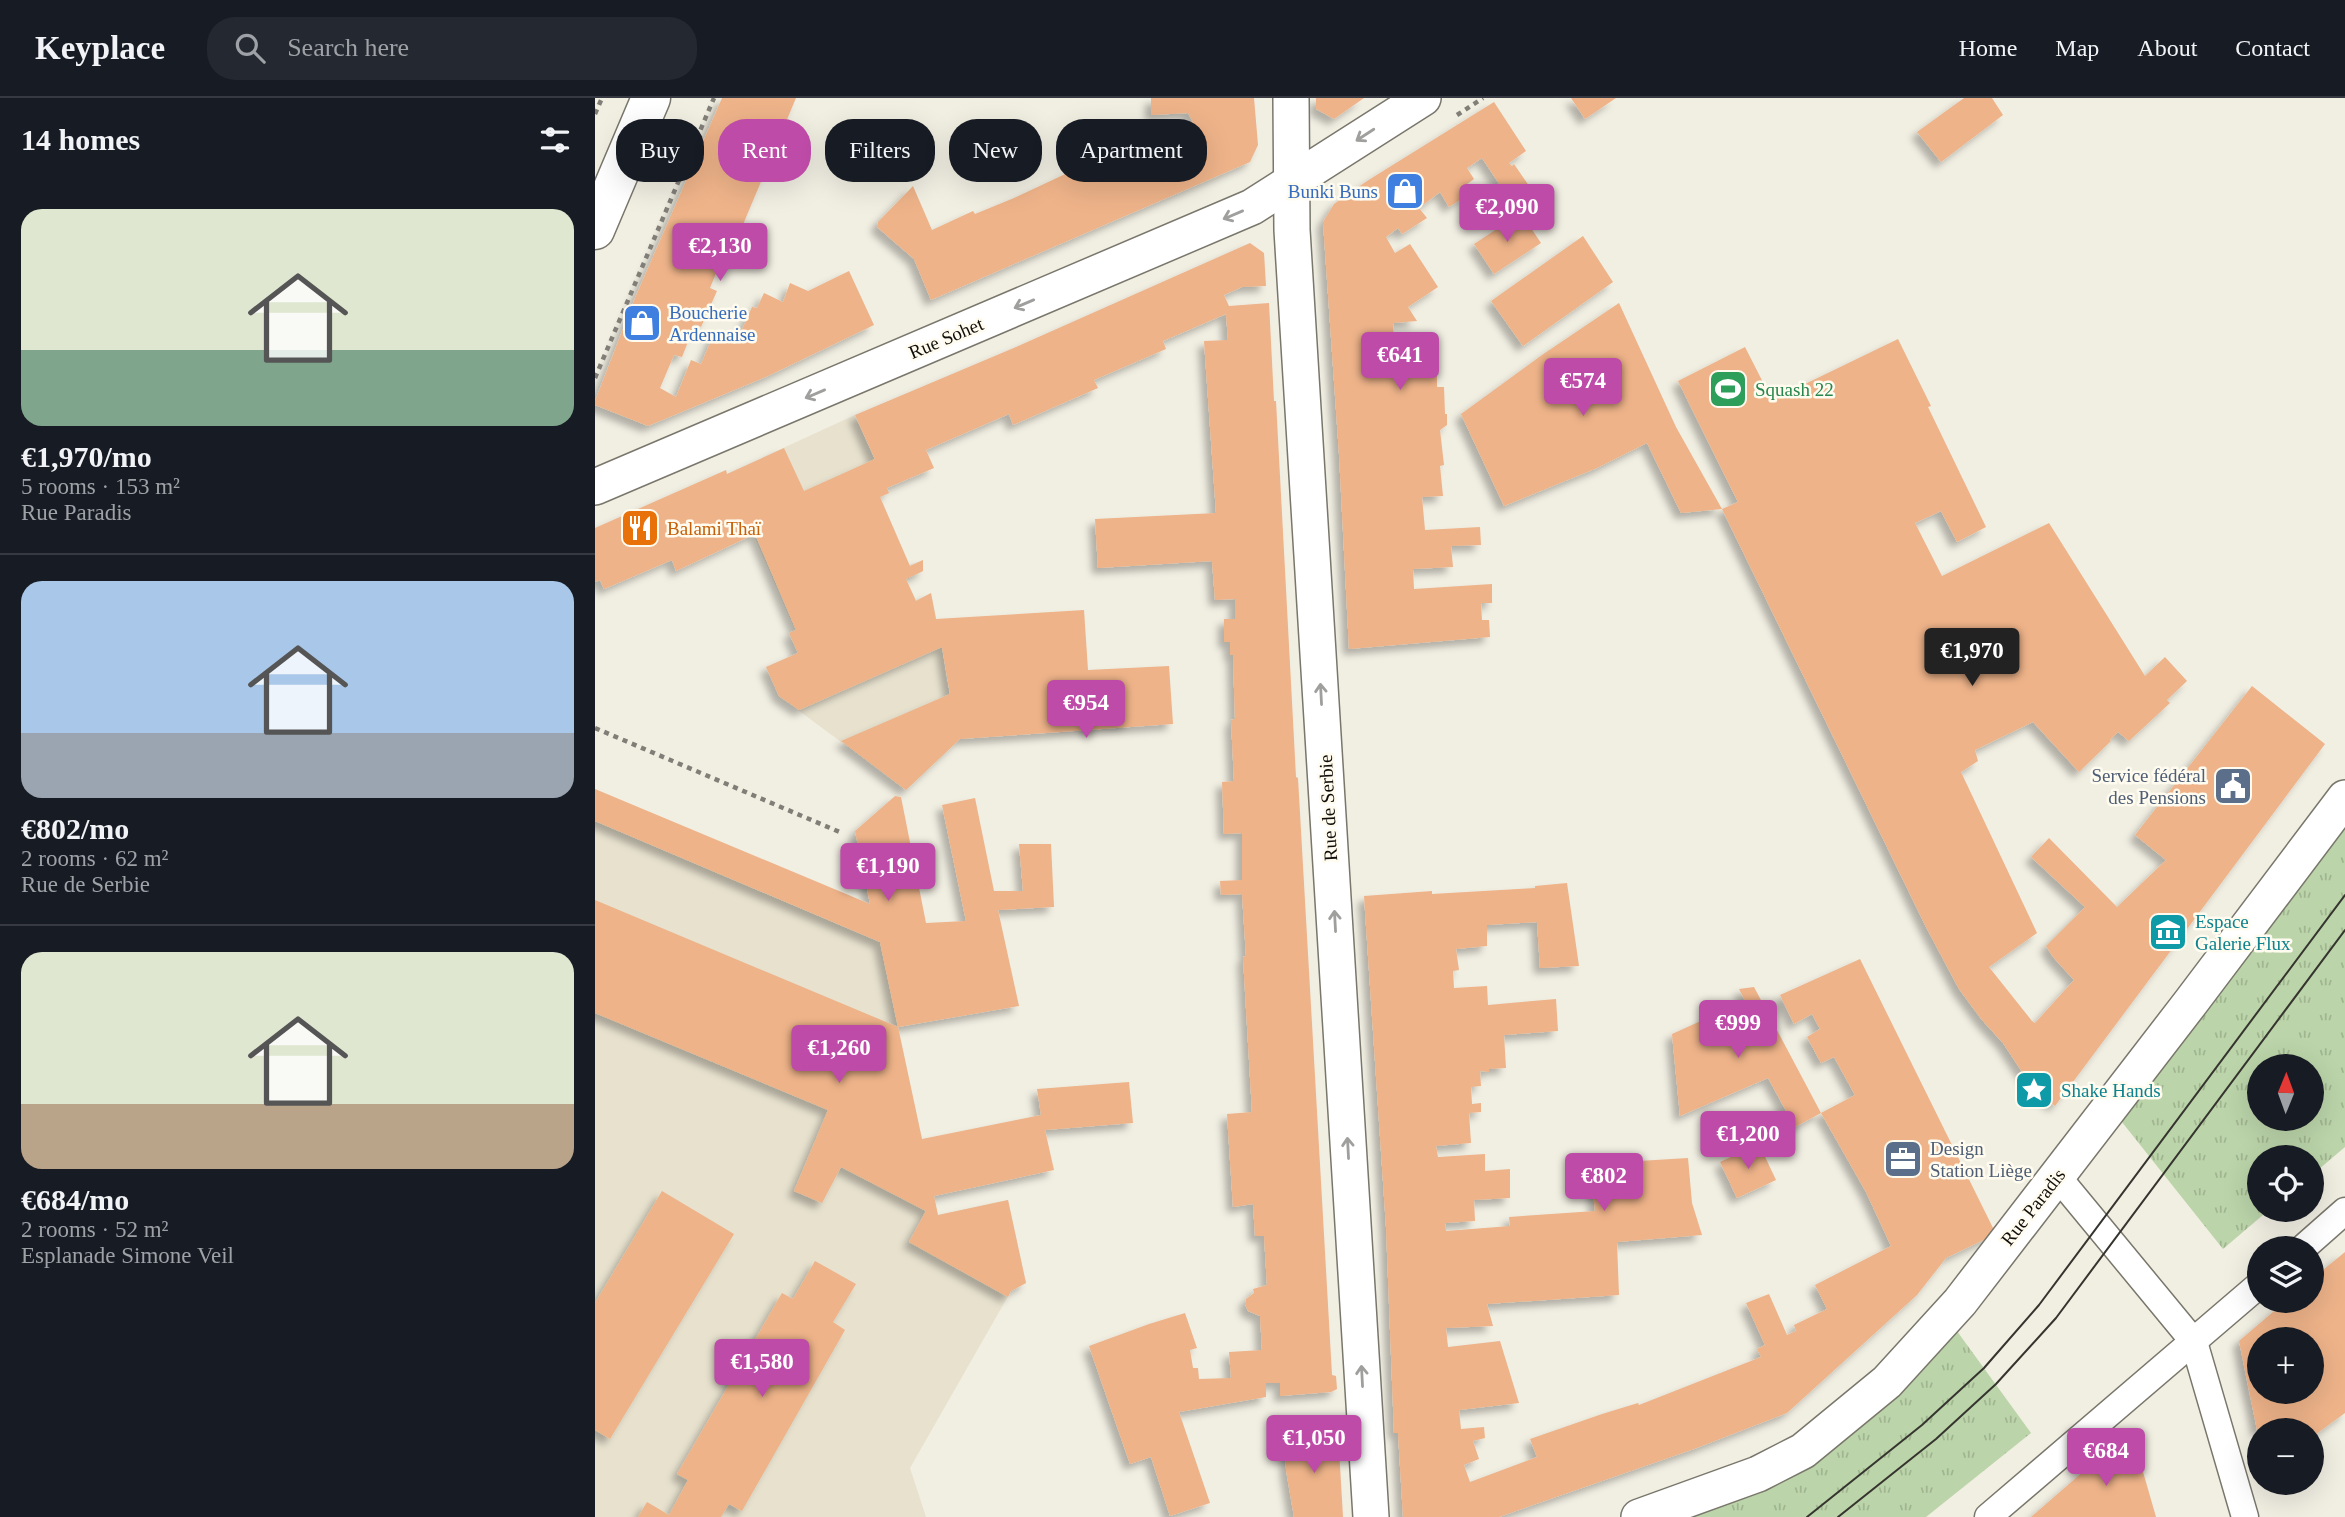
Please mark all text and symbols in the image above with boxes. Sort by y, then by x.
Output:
search box [207,17,697,80]
icon: search [231,29,269,67]
text: Keyplace [35,30,165,66]
text: Search here [287,33,409,62]
text: Home [1959,35,2017,61]
text: Map [2055,35,2099,61]
text: About [2137,35,2197,61]
text: Contact [2235,35,2310,61]
chip: Buy [616,119,704,182]
chip: Rent [718,119,811,182]
chip: Filters [825,119,935,182]
chip: New [949,119,1042,182]
chip: Apartment [1056,119,1207,182]
icon: filters [536,121,574,159]
text: 14 homes [21,123,140,156]
one-way arrow [1356,127,1375,142]
shop icon: Bunki Buns [1384,170,1426,212]
place label: Bunki Buns [1288,181,1378,202]
pin: €2,090 [1450,184,1564,244]
text: €2,090 [1475,194,1539,219]
one-way arrow [1223,209,1245,222]
pin: €2,130 [663,223,777,283]
text: €2,130 [688,233,752,258]
icon: home [235,255,361,381]
one-way arrow [1014,299,1035,312]
shop icon: Boucherie Ardennaise [621,302,663,344]
place label: Boucherie Ardennaise [669,302,756,345]
street label: Rue Sohet [906,313,987,363]
pin: €641 [1359,332,1441,392]
text: €641 [1377,342,1423,367]
pin: €574 [1542,358,1624,418]
text: €574 [1560,368,1606,393]
sports icon: Squash 22 [1707,368,1749,410]
place label: Squash 22 [1755,379,1834,400]
one-way arrow [804,388,826,401]
text: €1,970/mo [21,440,152,473]
text: 5 rooms · 153 m² [21,474,180,499]
text: Rue Paradis [21,500,132,525]
restaurant icon: Balami Thaï [619,507,661,549]
place label: Balami Thaï [667,518,762,539]
icon: home [235,627,361,753]
pin: €1,970 [1915,628,2029,688]
text: €1,970 [1940,638,2004,663]
pin: €954 [1045,680,1127,740]
one-way arrow [1314,683,1327,706]
text: €954 [1063,690,1109,715]
street label: Rue de Serbie [1315,754,1341,862]
place label: Service fédéral des Pensions [2092,765,2206,808]
public building icon: Service fédéral des Pensions [2212,765,2254,807]
text: €802/mo [21,812,129,845]
pin: €1,190 [831,844,945,903]
text: 2 rooms · 62 m² [21,846,168,871]
text: €1,190 [856,853,920,878]
text: Rue de Serbie [21,872,150,897]
one-way arrow [1328,910,1341,933]
museum icon: Espace Galerie Flux [2147,911,2189,953]
place label: Espace Galerie Flux [2195,911,2291,954]
icon: home [235,998,361,1124]
pin: €999 [1697,1000,1779,1060]
text: €999 [1715,1010,1761,1035]
pin: €1,260 [782,1026,896,1085]
text: €1,260 [807,1035,871,1060]
north arrow [2247,1054,2324,1130]
map controls [2247,1054,2324,1495]
place icon: Shake Hands [2013,1069,2055,1111]
place label: Shake Hands [2061,1080,2161,1101]
pin: €1,200 [1691,1112,1805,1171]
text: €1,200 [1716,1121,1780,1146]
one-way arrow [1342,1137,1355,1160]
office icon: Design Station Liège [1882,1138,1924,1180]
place label: Design Station Liège [1930,1138,2032,1181]
button: locate [2247,1145,2324,1222]
pin: €802 [1563,1154,1645,1213]
text: €802 [1581,1163,1627,1188]
street label: Rue Paradis [1997,1165,2069,1249]
text: €684/mo [21,1183,129,1216]
text: 2 rooms · 52 m² [21,1217,168,1242]
button: layers [2247,1236,2324,1313]
text: Esplanade Simone Veil [21,1243,234,1268]
button: + [2247,1327,2324,1404]
pin: €1,580 [705,1340,819,1399]
text: €1,580 [730,1349,794,1374]
one-way arrow [1356,1364,1369,1387]
pin: €1,050 [1257,1416,1371,1475]
button: − [2247,1418,2324,1495]
text: €1,050 [1282,1425,1346,1450]
pin: €684 [2065,1428,2147,1488]
text: €684 [2083,1438,2129,1463]

